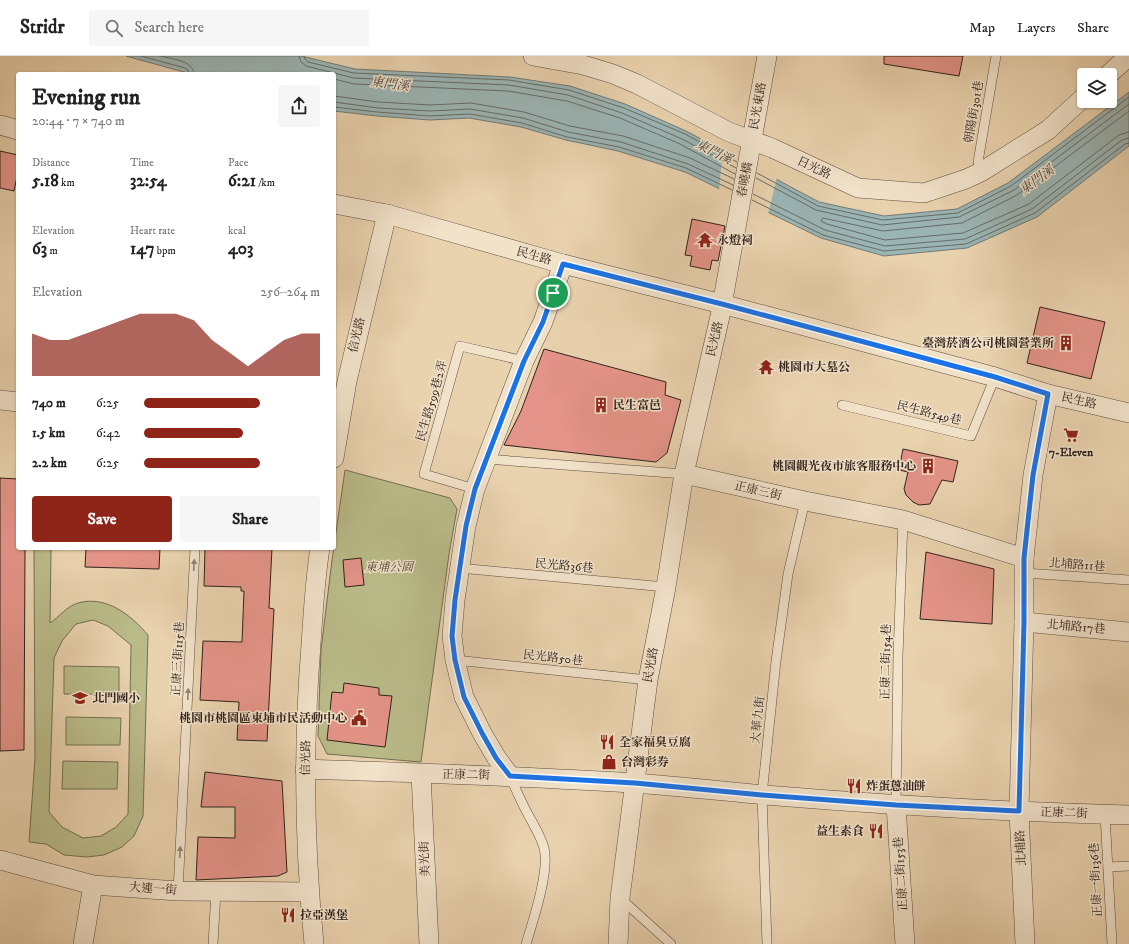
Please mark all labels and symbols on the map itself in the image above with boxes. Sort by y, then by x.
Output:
water label: 東門溪 [370,74,412,95]
street label: 朝陽街301巷 [961,80,987,144]
street label: 民光東路 [746,81,770,131]
water label: 東門溪 [693,136,737,169]
street label: 日光路 [795,154,833,182]
street label: 春曉橋 [734,161,756,199]
water label: 東門溪 [1017,161,1059,198]
temple icon: 永燈祠 [696,231,714,249]
place label: 永燈祠 [717,233,753,248]
street label: 民生路 [515,244,553,268]
pin [536,276,570,310]
street label: 信光路 [346,316,368,354]
street label: 民光路 [704,320,726,358]
building icon: 臺灣菸酒公司桃園營業所 [1057,334,1075,352]
place label: 臺灣菸酒公司桃園營業所 [922,336,1054,351]
temple icon: 桃園市大墓公 [757,358,775,376]
street label: 民生路599巷2弄 [413,359,451,443]
place label: 桃園市大墓公 [778,360,850,375]
street label: 民生路 [1060,390,1098,412]
building icon: 民生富邑 [592,396,610,414]
place label: 民生富邑 [613,398,661,413]
street label: 民生路549巷 [895,398,963,428]
supermarket icon: 7-Eleven [1062,426,1080,444]
place label: 7-Eleven [1049,445,1094,460]
building icon: 桃園觀光夜市旅客服務中心 [919,457,937,475]
place label: 桃園觀光夜市旅客服務中心 [772,459,916,474]
street label: 正康三街 [733,478,784,504]
street label: 民光路36巷 [534,556,594,576]
street label: 北埔路11巷 [1048,556,1106,574]
one-way arrow [191,559,198,571]
park label: 東埔公園 [365,560,415,575]
street label: 北埔路17巷 [1046,617,1106,637]
street label: 正康三街115巷 [169,621,187,697]
street label: 正康二街154巷 [878,624,894,700]
street label: 民光路 [640,646,662,684]
street label: 民光路50巷 [522,647,584,669]
one-way arrow [185,687,191,700]
school or university icon: 北門國小 [71,689,89,707]
place label: 北門國小 [92,691,140,706]
street label: 大華九街 [748,694,768,745]
public building icon: 桃園市桃園區東埔市民活動中心 [350,709,368,727]
place label: 桃園市桃園區東埔市民活動中心 [179,711,347,726]
restaurant icon: 全家福臭豆腐 [598,733,616,751]
place label: 全家福臭豆腐 [619,735,691,750]
street label: 信光路 [298,740,314,776]
shop icon: 台灣彩券 [600,753,618,771]
place label: 台灣彩券 [621,755,669,770]
street label: 正康二街 [442,767,491,783]
restaurant icon: 炸蛋蔥油餅 [845,777,863,795]
place label: 炸蛋蔥油餅 [866,779,926,794]
street label: 正康二街 [1040,805,1089,821]
restaurant icon: 益生素食 [867,822,885,840]
place label: 益生素食 [816,824,864,839]
street label: 北埔路 [1013,830,1029,866]
street label: 正康二街153巷 [891,836,911,912]
street label: 美光街 [417,840,433,877]
street label: 正康一街136巷 [1087,842,1105,918]
one-way arrow [177,846,184,858]
street label: 大連一街 [129,880,178,898]
restaurant icon: 拉亞漢堡 [279,906,297,924]
place label: 拉亞漢堡 [300,908,348,923]

